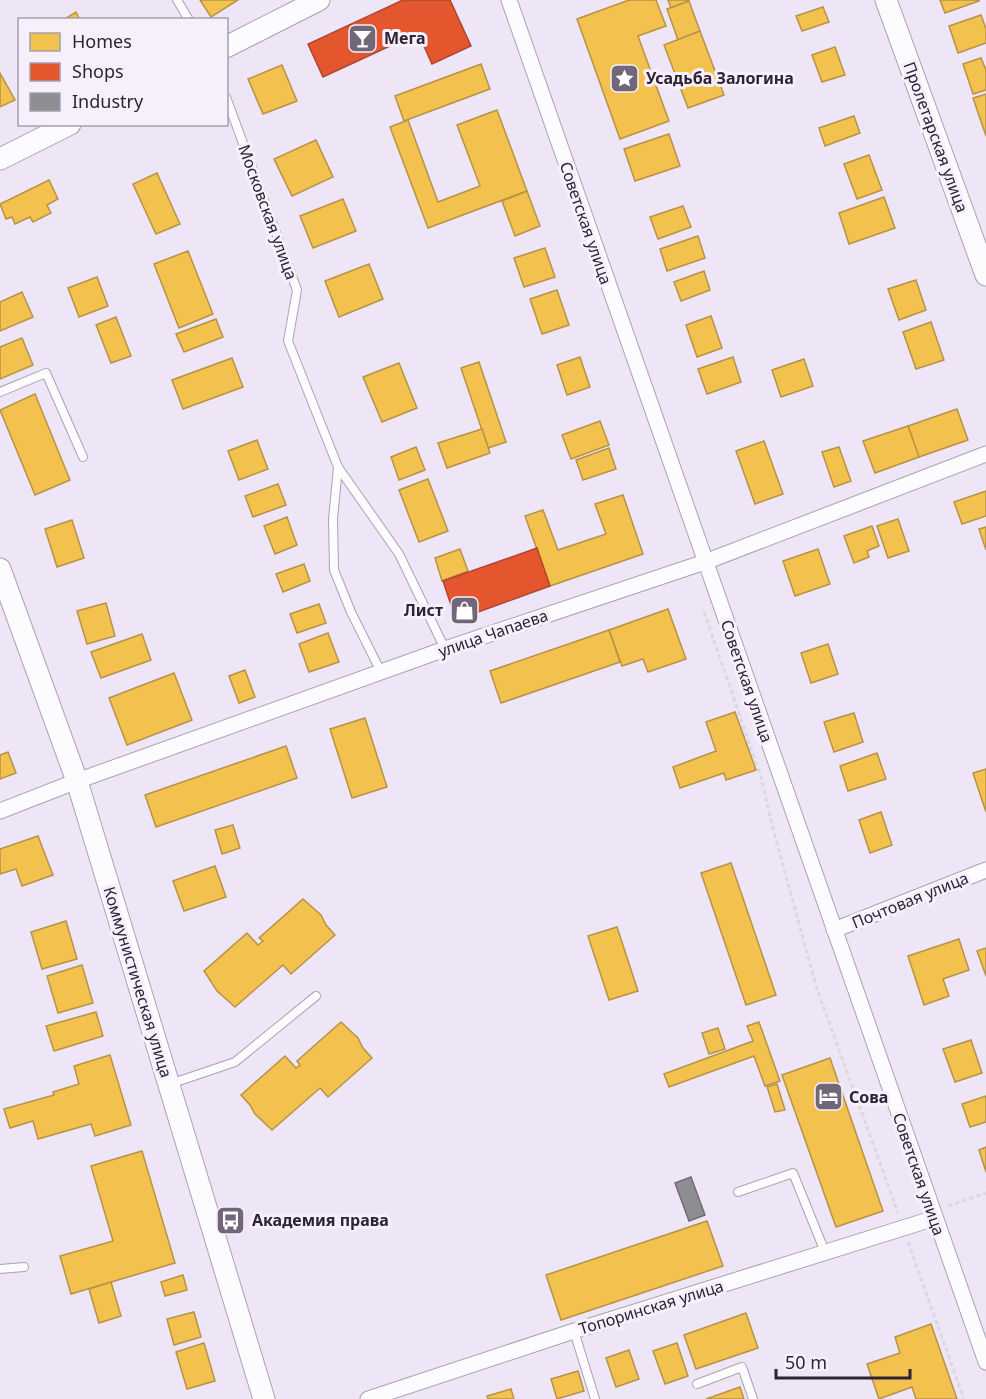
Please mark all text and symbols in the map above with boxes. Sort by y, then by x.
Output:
legend [18,18,228,126]
bar icon: Мега [347,22,379,54]
place label: Мега [384,27,426,49]
text: Homes [72,29,132,53]
text: Shops [72,59,124,83]
street label: Пролетарская улица [899,59,973,215]
place icon: Усадьба Залогина [609,62,641,94]
place label: Усадьба Залогина [646,67,794,89]
text: Industry [72,89,144,113]
street label: Московская улица [233,141,303,283]
street label: Советская улица [555,159,617,287]
shop icon: Лист [448,594,480,626]
place label: Лист [404,599,443,621]
street label: улица Чапаева [435,604,551,662]
street label: Советская улица [716,617,778,745]
street label: Почтовая улица [848,867,972,933]
street label: Коммунистическая улица [98,884,178,1080]
hotel icon: Сова [812,1081,844,1113]
place label: Сова [849,1086,888,1108]
street label: Советская улица [888,1110,950,1238]
bus stop icon: Академия права [215,1204,247,1236]
place label: Академия права [252,1209,389,1231]
street label: Топоринская улица [576,1275,726,1339]
scale bar [776,1342,910,1380]
text: 50 m [785,1350,827,1374]

